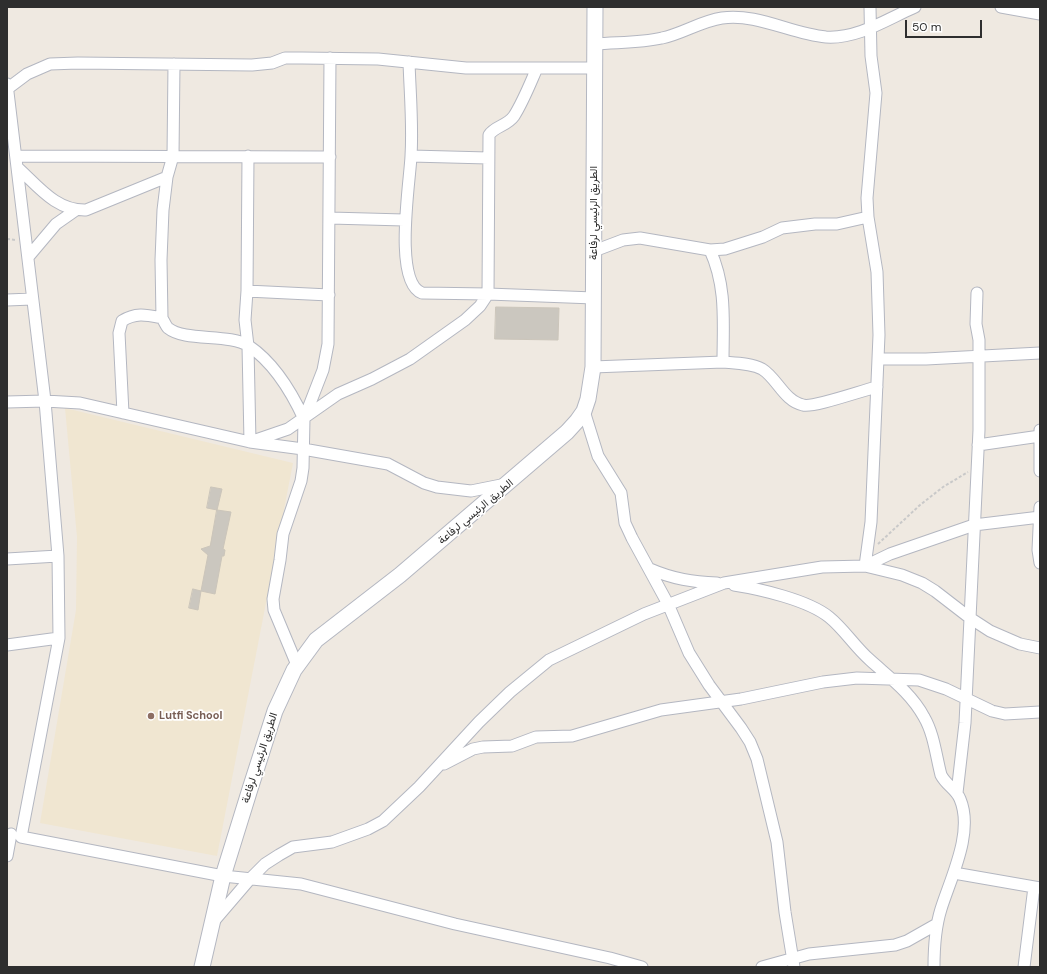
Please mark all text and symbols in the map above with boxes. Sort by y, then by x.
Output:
scale bar [907,12,984,38]
text: 50 m [912,19,941,35]
street label: الطريق الرئيسي لرفاعة [587,166,601,260]
street label: الطريق الرئيسي لرفاعة [436,477,516,547]
place label: Lutfi School [159,709,222,723]
marker: Lutfi School [146,711,156,721]
street label: الطريق الرئيسي لرفاعة [239,711,281,805]

